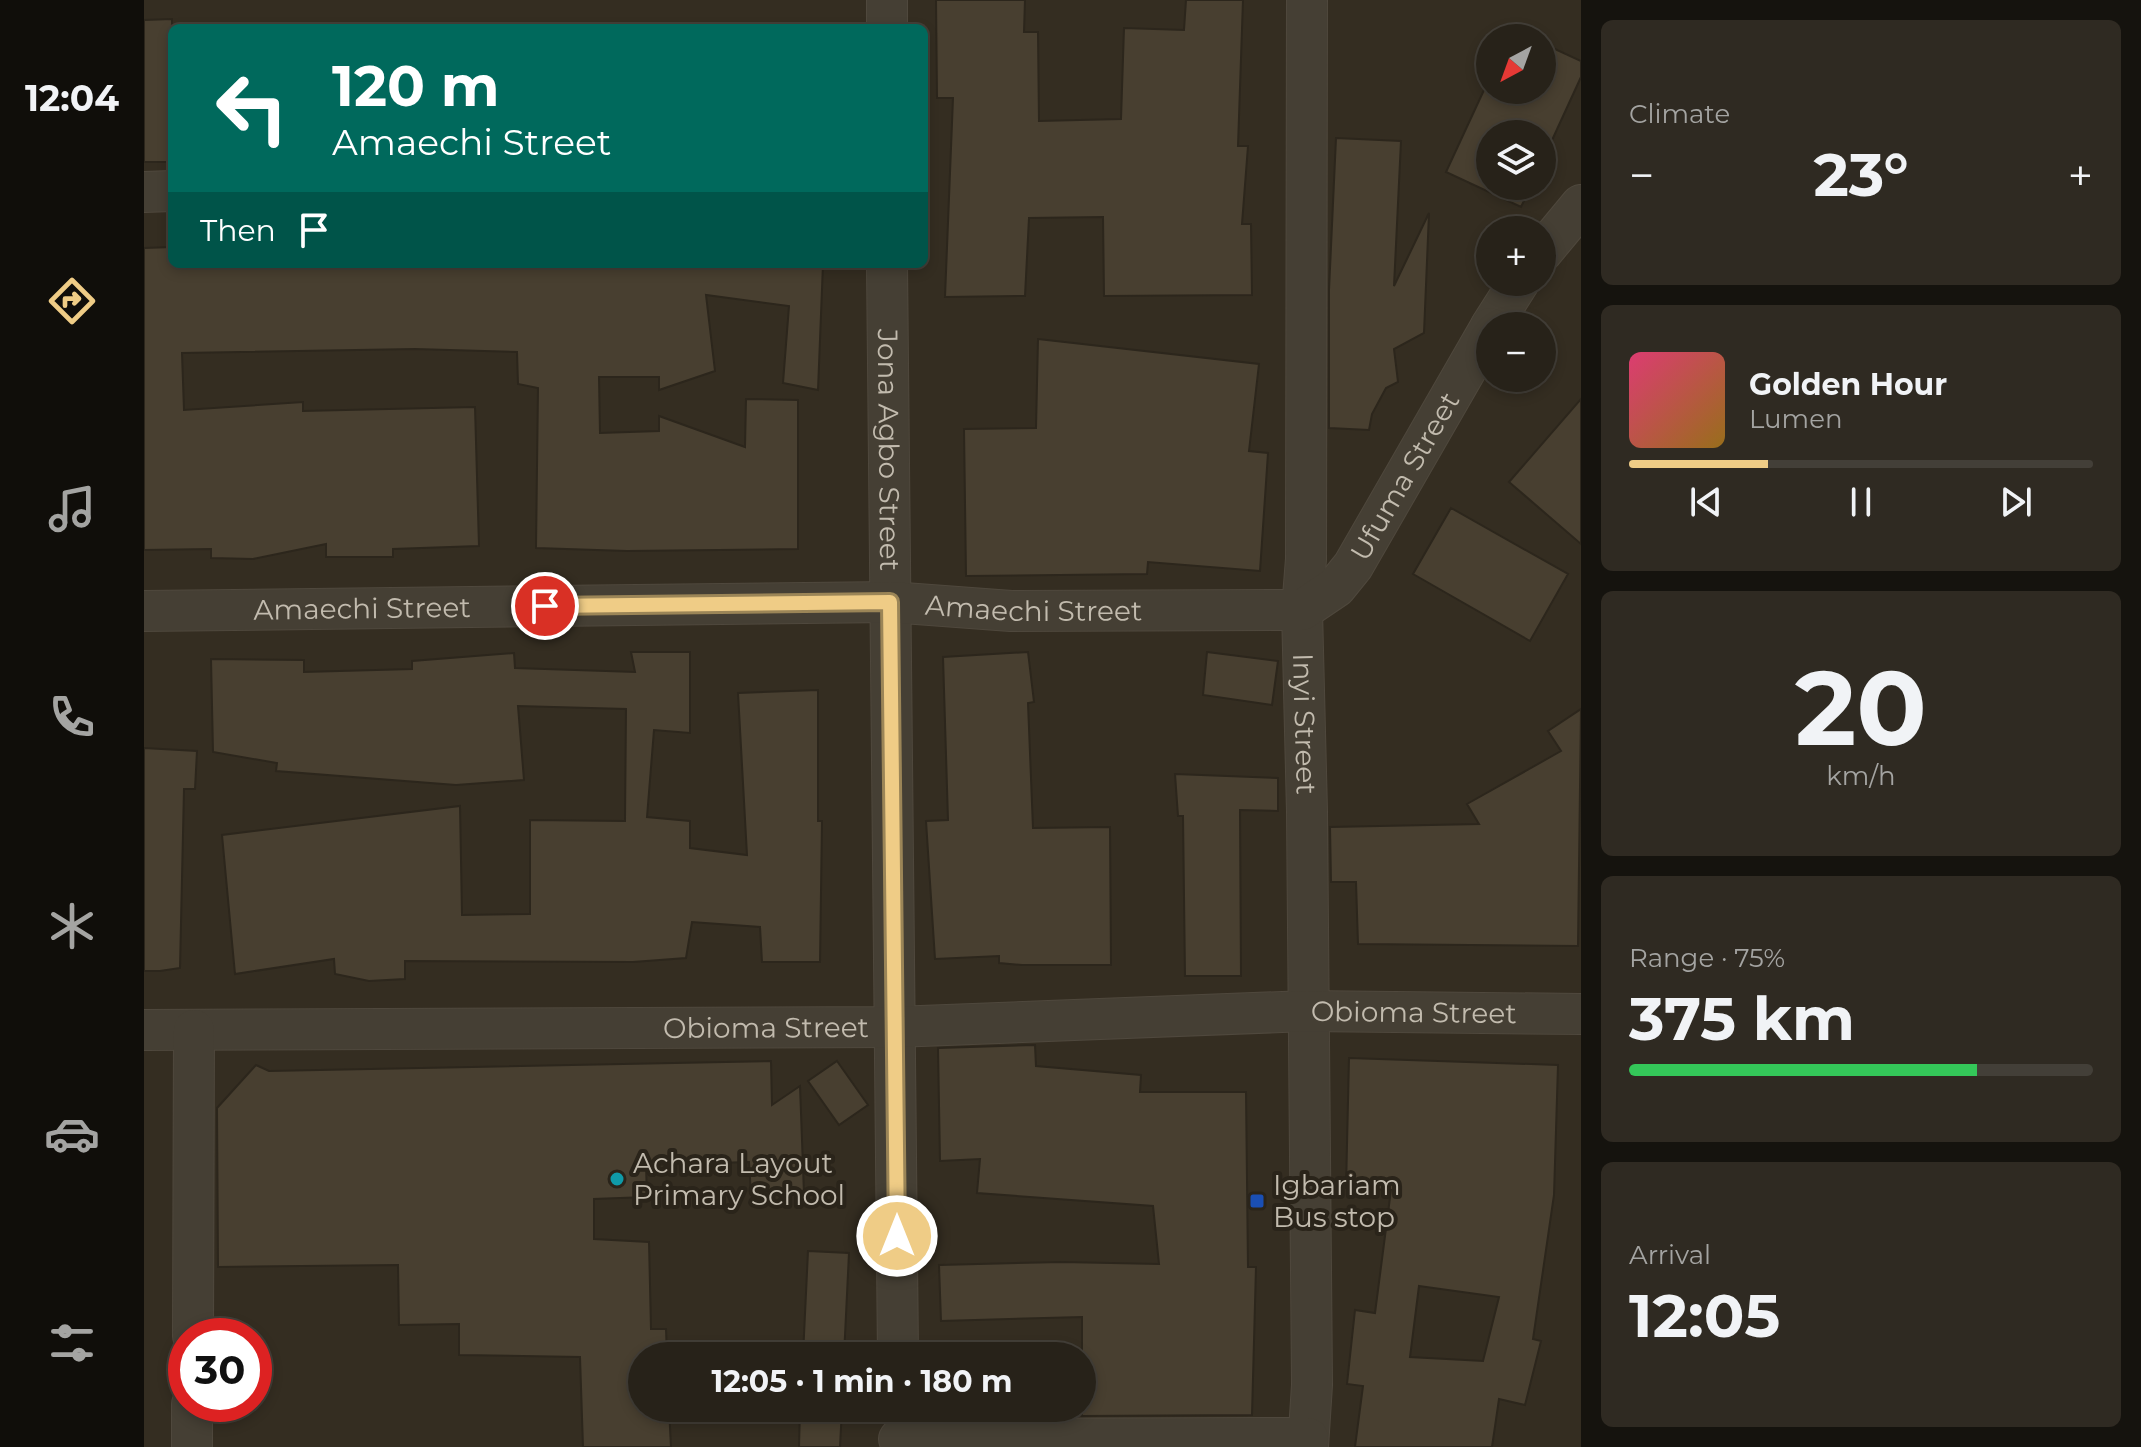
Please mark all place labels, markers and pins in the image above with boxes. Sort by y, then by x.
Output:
pin [511,572,579,640]
place label: Achara Layout Primary School [633,1146,845,1212]
place label: Igbariam Bus stop [1273,1168,1401,1234]
marker: Achara Layout Primary School [608,1170,626,1188]
marker: Igbariam Bus stop [1248,1192,1266,1210]

